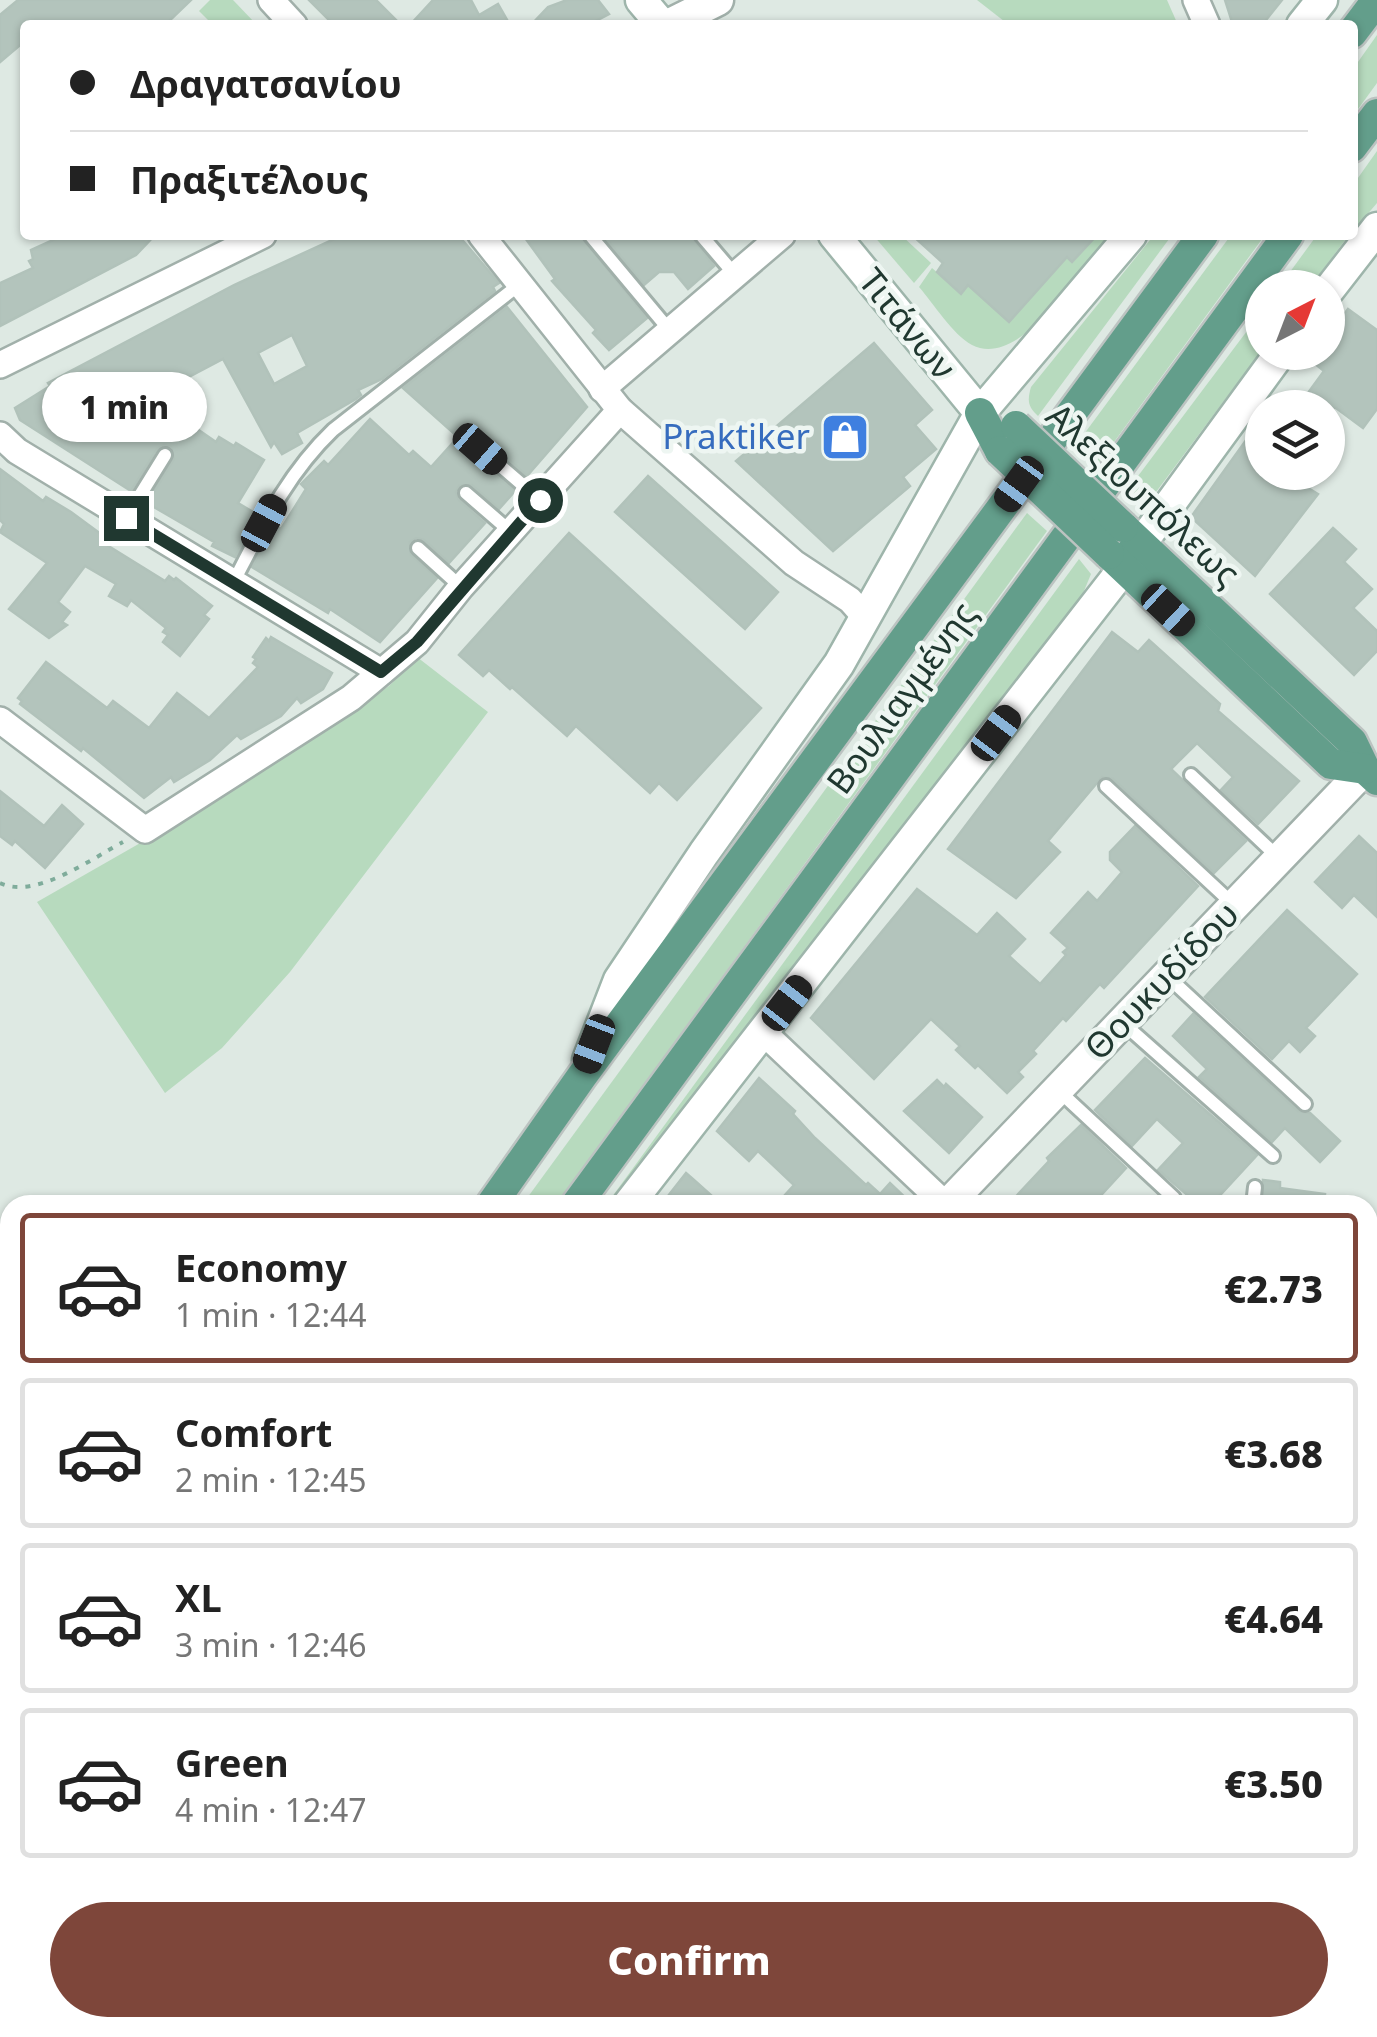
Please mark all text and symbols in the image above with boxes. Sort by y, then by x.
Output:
text: Δραγατσανίου [130,57,402,109]
text: Πραξιτέλους [130,153,368,205]
street label: Τιτάνων [849,258,967,388]
north arrow [1245,270,1345,370]
map controls [1245,270,1345,490]
callout: 1 min [44,373,208,443]
text: 1 min [80,385,169,428]
button: layers [1245,390,1345,490]
street label: Αλεξιουπόλεως [1037,392,1251,596]
shop icon: Praktiker [819,411,871,463]
place label: Praktiker [662,412,810,459]
car [448,418,512,480]
car [989,451,1049,517]
route start [518,478,563,523]
car [237,489,291,557]
route end [104,496,149,541]
car [1136,579,1200,641]
street label: Βουλιαγμένης [815,592,986,803]
car [966,700,1026,766]
street label: Θουκυδίδου [1073,891,1248,1069]
car [757,970,817,1036]
car [569,1011,619,1077]
text: Economy [175,1241,347,1293]
icon: car [55,1243,145,1333]
text: €2.73 [1224,1262,1323,1314]
text: 1 min · 12:44 [175,1293,367,1336]
text: Comfort [175,1406,332,1458]
icon: car [55,1408,145,1498]
text: €3.68 [1224,1427,1323,1479]
text: 2 min · 12:45 [175,1458,367,1501]
text: XL [175,1571,222,1623]
icon: car [55,1573,145,1663]
text: €4.64 [1224,1592,1323,1644]
text: 3 min · 12:46 [175,1623,367,1666]
text: Green [175,1736,289,1788]
icon: car [55,1738,145,1828]
text: €3.50 [1224,1757,1323,1809]
text: 4 min · 12:47 [175,1788,367,1831]
button: Confirm [50,1902,1328,2017]

